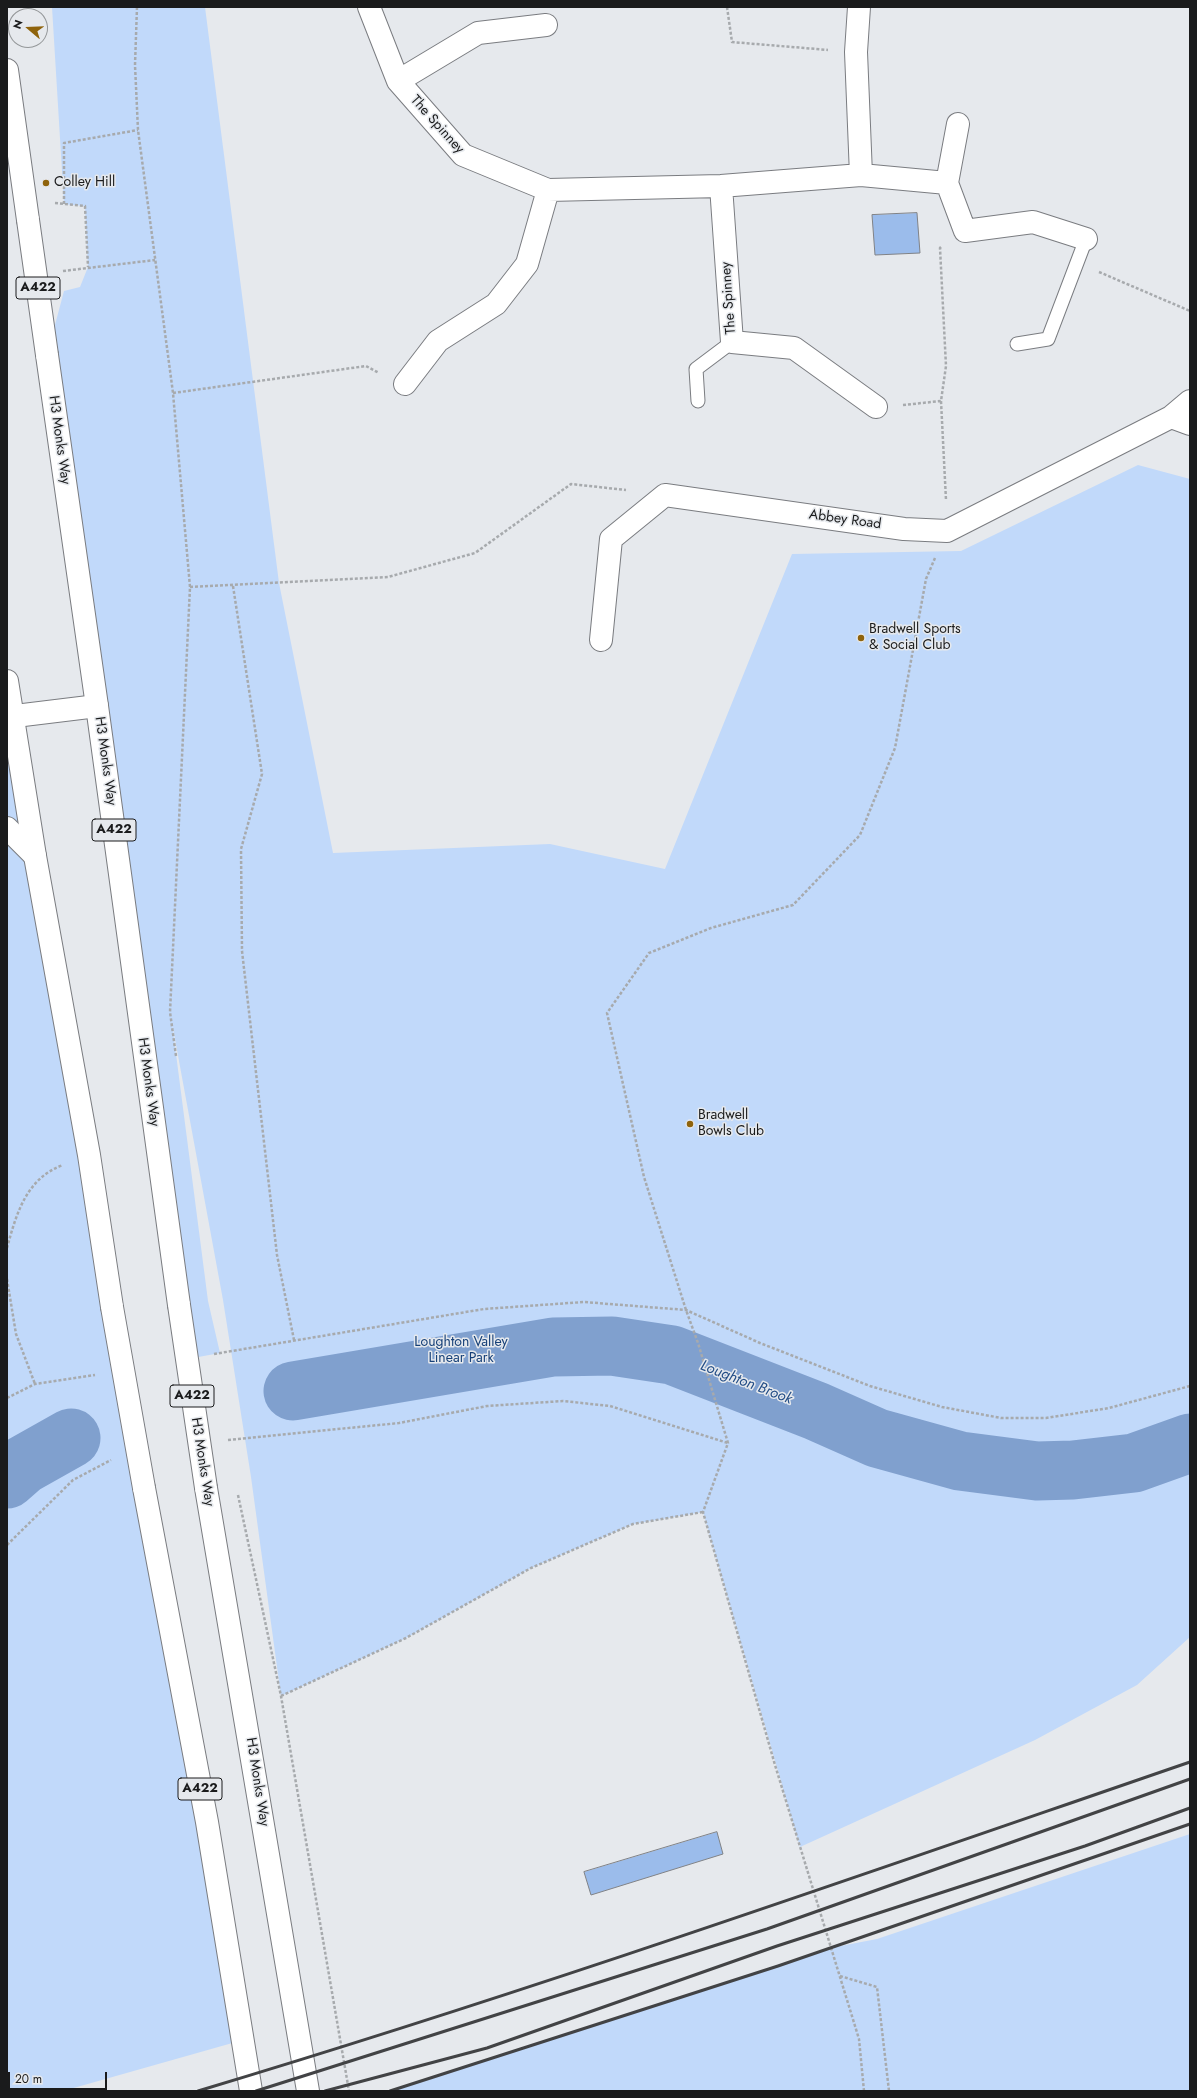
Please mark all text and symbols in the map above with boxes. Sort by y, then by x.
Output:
north arrow [8,8,48,48]
text: N [9,18,27,31]
street label: The Spinney [407,92,467,158]
place label: Colley Hill [54,175,115,191]
marker: Colley Hill [41,178,51,188]
street label: The Spinney [718,261,740,335]
road number: A422 [16,277,60,299]
street label: H3 Monks Way [44,395,74,485]
street label: Abbey Road [808,507,882,533]
place label: Bradwell Sports & Social Club [869,622,961,654]
marker: Bradwell Sports & Social Club [856,633,866,643]
street label: H3 Monks Way [90,716,120,806]
road number: A422 [92,819,136,841]
street label: H3 Monks Way [133,1037,163,1127]
place label: Bradwell Bowls Club [698,1108,764,1140]
marker: Bradwell Bowls Club [685,1119,695,1129]
park label: Loughton Valley Linear Park [414,1335,508,1368]
water label: Loughton Brook [698,1357,794,1409]
road number: A422 [170,1385,214,1407]
street label: H3 Monks Way [187,1416,217,1508]
street label: H3 Monks Way [242,1736,272,1828]
road number: A422 [178,1778,222,1800]
scale bar [10,2064,109,2090]
text: 20 m [15,2070,42,2088]

